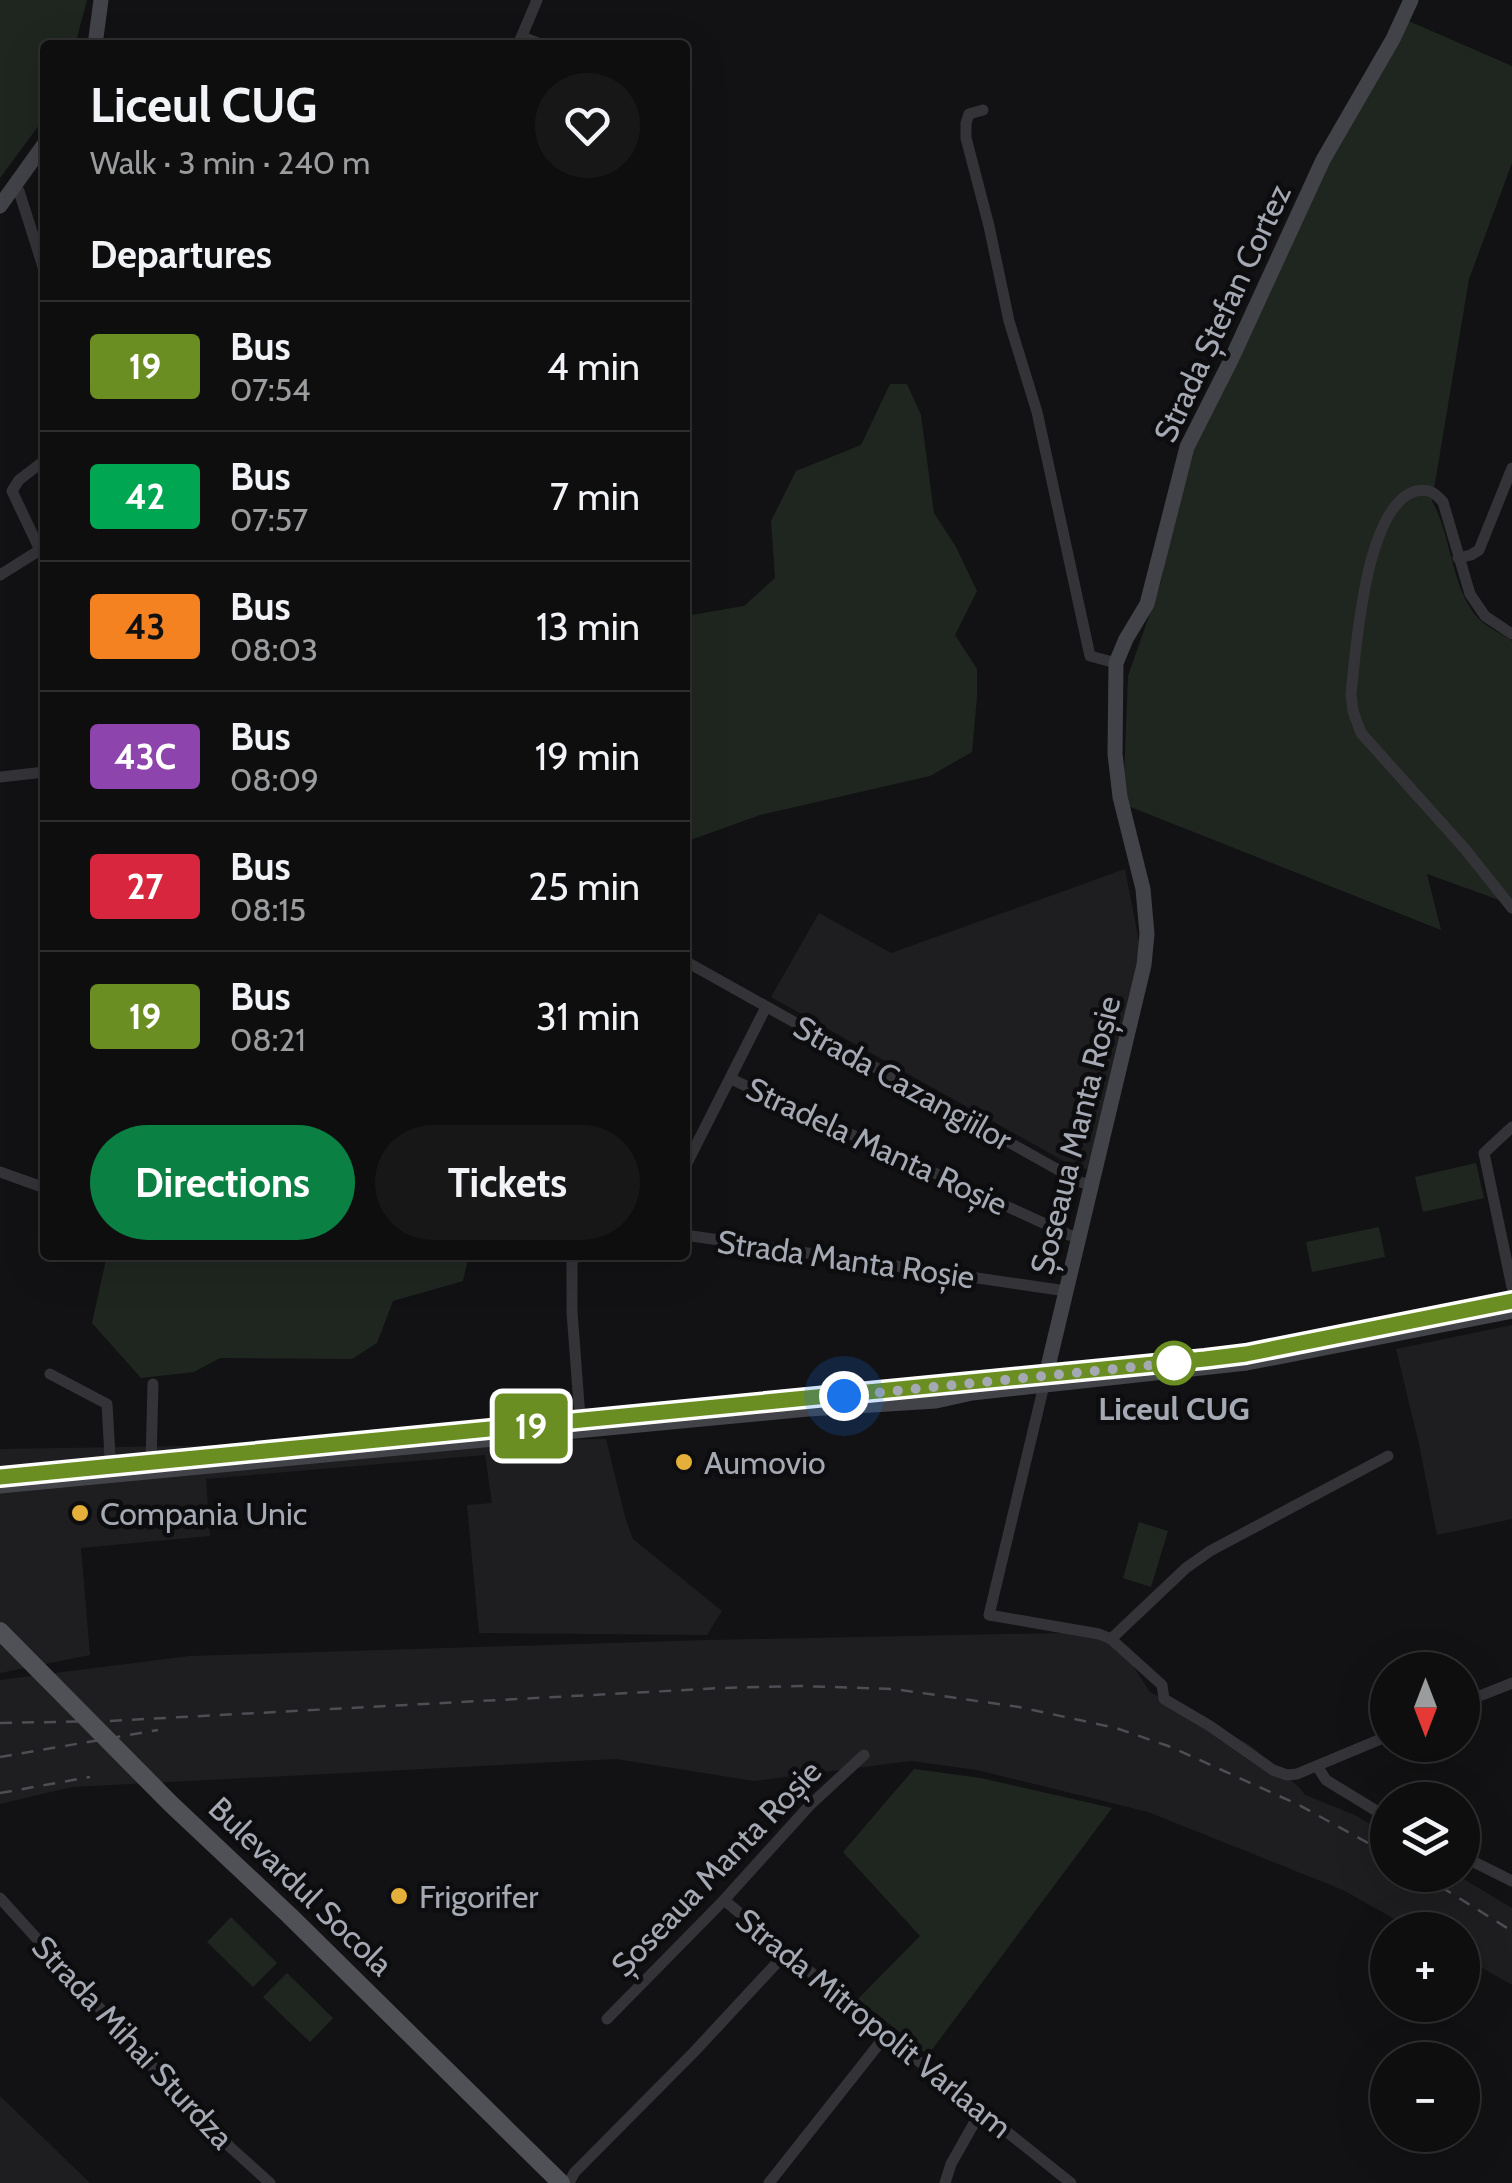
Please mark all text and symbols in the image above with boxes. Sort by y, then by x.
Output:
button: heart [535,73,640,178]
text: Liceul CUG [90,76,317,134]
text: Walk · 3 min · 240 m [90,143,370,182]
street label: Strada Ștefan Cortez [1145,178,1301,449]
text: Departures [90,231,272,278]
text: Bus [230,323,291,370]
text: 4 min [547,343,640,390]
text: 19 [129,345,161,388]
text: 07:54 [230,370,311,409]
text: Bus [230,453,291,500]
text: 7 min [550,473,640,520]
text: 42 [125,475,165,518]
text: 07:57 [230,500,308,539]
text: Bus [230,583,291,630]
text: 13 min [536,603,640,650]
text: 43 [125,605,165,648]
text: 08:03 [230,630,318,669]
text: Bus [230,713,291,760]
text: 19 min [535,733,640,780]
text: 43C [114,735,176,778]
text: 08:09 [230,760,319,799]
text: Bus [230,843,291,890]
text: 25 min [528,863,640,910]
text: 27 [127,865,163,908]
text: 08:15 [230,890,306,929]
text: Bus [230,973,291,1020]
street label: Șoseaua Manta Roșie [1022,992,1130,1279]
text: 31 min [536,993,640,1040]
text: 19 [129,995,161,1038]
street label: Strada Cazangiilor [787,1007,1020,1159]
text: 08:21 [230,1020,306,1059]
street label: Stradela Manta Roșie [740,1068,1014,1225]
button: Directions [90,1125,355,1240]
button: Tickets [375,1125,640,1240]
street label: Strada Manta Roșie [715,1222,977,1298]
marker: Liceul CUG [1153,1342,1195,1384]
your location [819,1371,869,1421]
place label: Liceul CUG [1098,1389,1250,1428]
line badge: 19 [486,1394,576,1458]
text: 19 [515,1405,547,1448]
place label: Aumovio [704,1443,826,1482]
marker: Aumovio [673,1451,695,1473]
place label: Compania Unic [100,1494,307,1533]
marker: Compania Unic [69,1502,91,1524]
north arrow [1370,1652,1480,1762]
map controls [1370,1652,1480,2152]
street label: Șoseaua Manta Roșie [603,1752,831,1986]
button: layers [1370,1782,1480,1892]
street label: Bulevardul Socola [201,1788,401,1984]
place label: Frigorifer [419,1877,539,1916]
marker: Frigorifer [388,1885,410,1907]
street label: Strada Mitropolit Varlaam [728,1900,1020,2146]
button: + [1370,1912,1480,2022]
street label: Strada Mihai Sturdza [24,1927,242,2157]
button: − [1370,2042,1480,2152]

